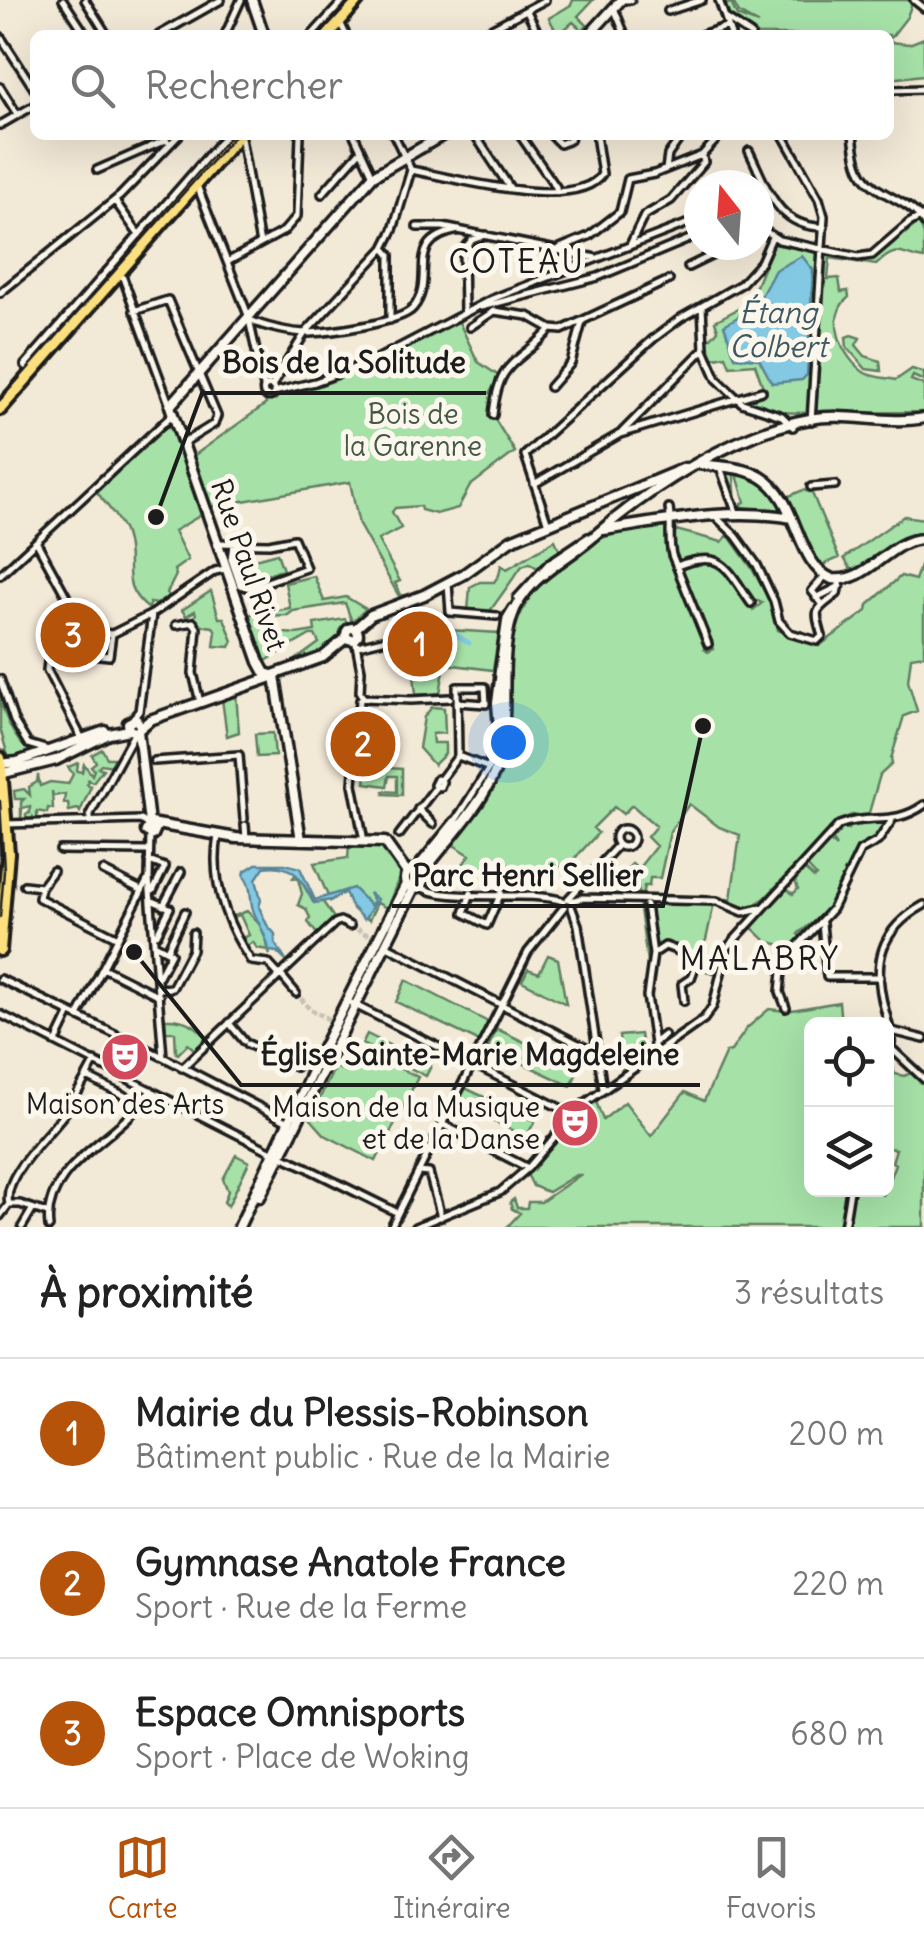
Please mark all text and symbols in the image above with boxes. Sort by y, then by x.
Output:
search box [30,30,894,140]
icon: search [65,58,120,113]
text: Rechercher [145,62,343,109]
north arrow [684,170,774,260]
district label: COTEAU [448,241,586,282]
water label: Étang Colbert [729,293,831,365]
callout: Bois de la Solitude [202,333,486,393]
text: Bois de la Solitude [222,343,466,381]
park label: Bois de la Garenne [344,396,482,464]
street label: Rue Paul Rivet [203,474,295,656]
pin: 3 [40,598,106,672]
pin: 1 [388,606,452,682]
pin: 2 [330,706,396,782]
your location [483,717,534,768]
callout: Parc Henri Sellier [392,846,663,906]
text: Parc Henri Sellier [412,856,644,894]
district label: MALABRY [680,938,840,979]
map controls [804,1017,894,1197]
button: locate [804,1017,894,1107]
callout: Église Sainte-Marie Magdeleine [241,1025,700,1085]
theatre icon: Maison des Arts [99,1031,151,1083]
text: Église Sainte-Marie Magdeleine [261,1034,679,1073]
place label: Maison des Arts [26,1086,224,1122]
place label: Maison de la Musique et de la Danse [272,1089,540,1157]
theatre icon: Maison de la Musique et de la Danse [549,1097,601,1149]
button: layers [804,1107,894,1197]
text: À proximité [40,1266,253,1318]
text: 3 résultats [734,1272,884,1313]
text: Mairie du Plessis-Robinson [135,1389,588,1436]
text: 1 [66,1413,79,1454]
text: 200 m [789,1413,884,1454]
text: Bâtiment public · Rue de la Mairie [135,1436,610,1477]
text: Gymnase Anatole France [135,1539,566,1586]
text: 2 [64,1563,81,1604]
text: 220 m [792,1563,884,1604]
text: Sport · Rue de la Ferme [135,1586,467,1627]
text: Espace Omnisports [135,1689,465,1736]
text: 3 [63,1713,82,1754]
text: 680 m [790,1713,884,1754]
text: Sport · Place de Woking [135,1736,470,1777]
tab: Carte [108,1830,178,1926]
tab: Itinéraire [393,1830,511,1926]
tab: Favoris [726,1830,816,1926]

